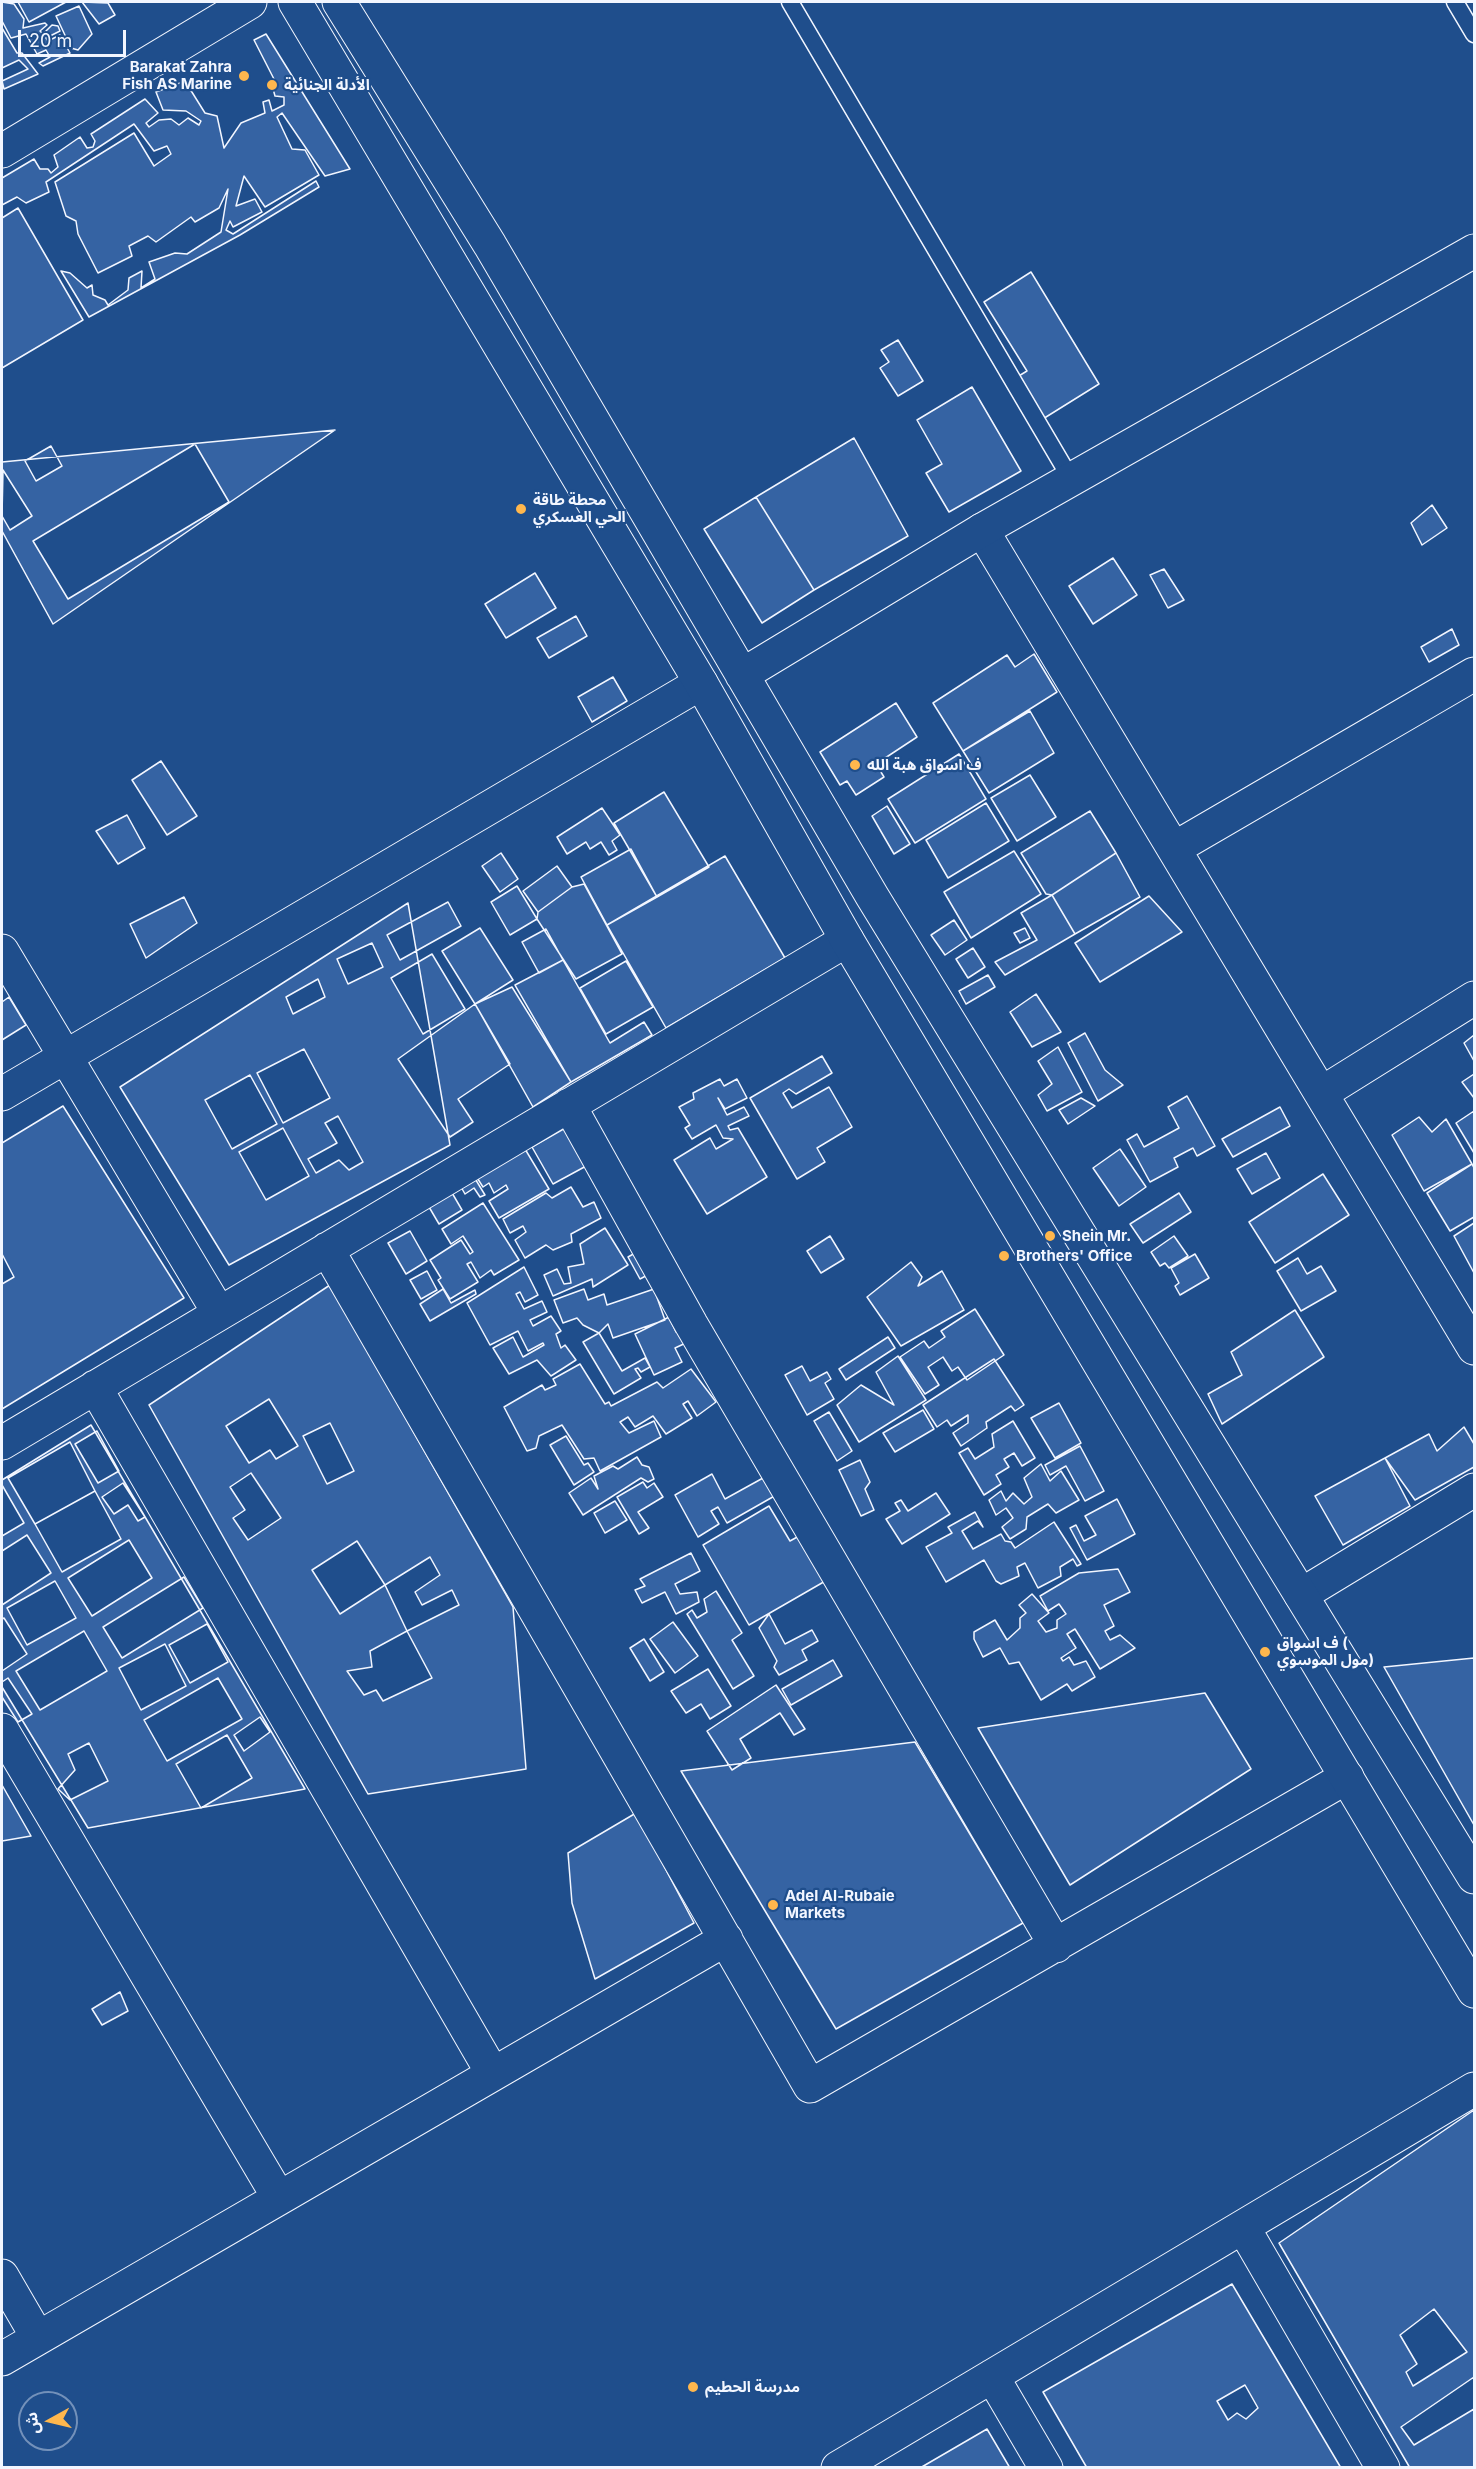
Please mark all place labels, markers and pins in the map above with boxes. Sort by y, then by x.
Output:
place label: Barakat Zahra Fish AS Marine [122,58,232,93]
marker: Barakat Zahra Fish AS Marine [237,69,251,83]
place label: الأدلة الجنائية [284,76,370,94]
marker: الأدلة الجنائية [265,78,279,92]
place label: محطة طاقة الحي العسكري [533,491,626,526]
marker: محطة طاقة الحي العسكري [514,502,528,516]
place label: ف اسواق هبة الله [867,756,982,774]
marker: ف اسواق هبة الله [848,758,862,772]
place label: Shein Mr. [1062,1227,1131,1245]
marker: Shein Mr. [1043,1229,1057,1243]
place label: Brothers' Office [1016,1247,1133,1265]
marker: Brothers' Office [997,1249,1011,1263]
place label: ف اسواق ( مول الموسوي) [1277,1634,1374,1669]
marker: ف اسواق ( مول الموسوي) [1258,1645,1272,1659]
place label: Adel Al-Rubaie Markets [785,1887,895,1922]
marker: Adel Al-Rubaie Markets [766,1898,780,1912]
place label: مدرسة الحطيم [705,2378,800,2396]
marker: مدرسة الحطيم [686,2380,700,2394]

